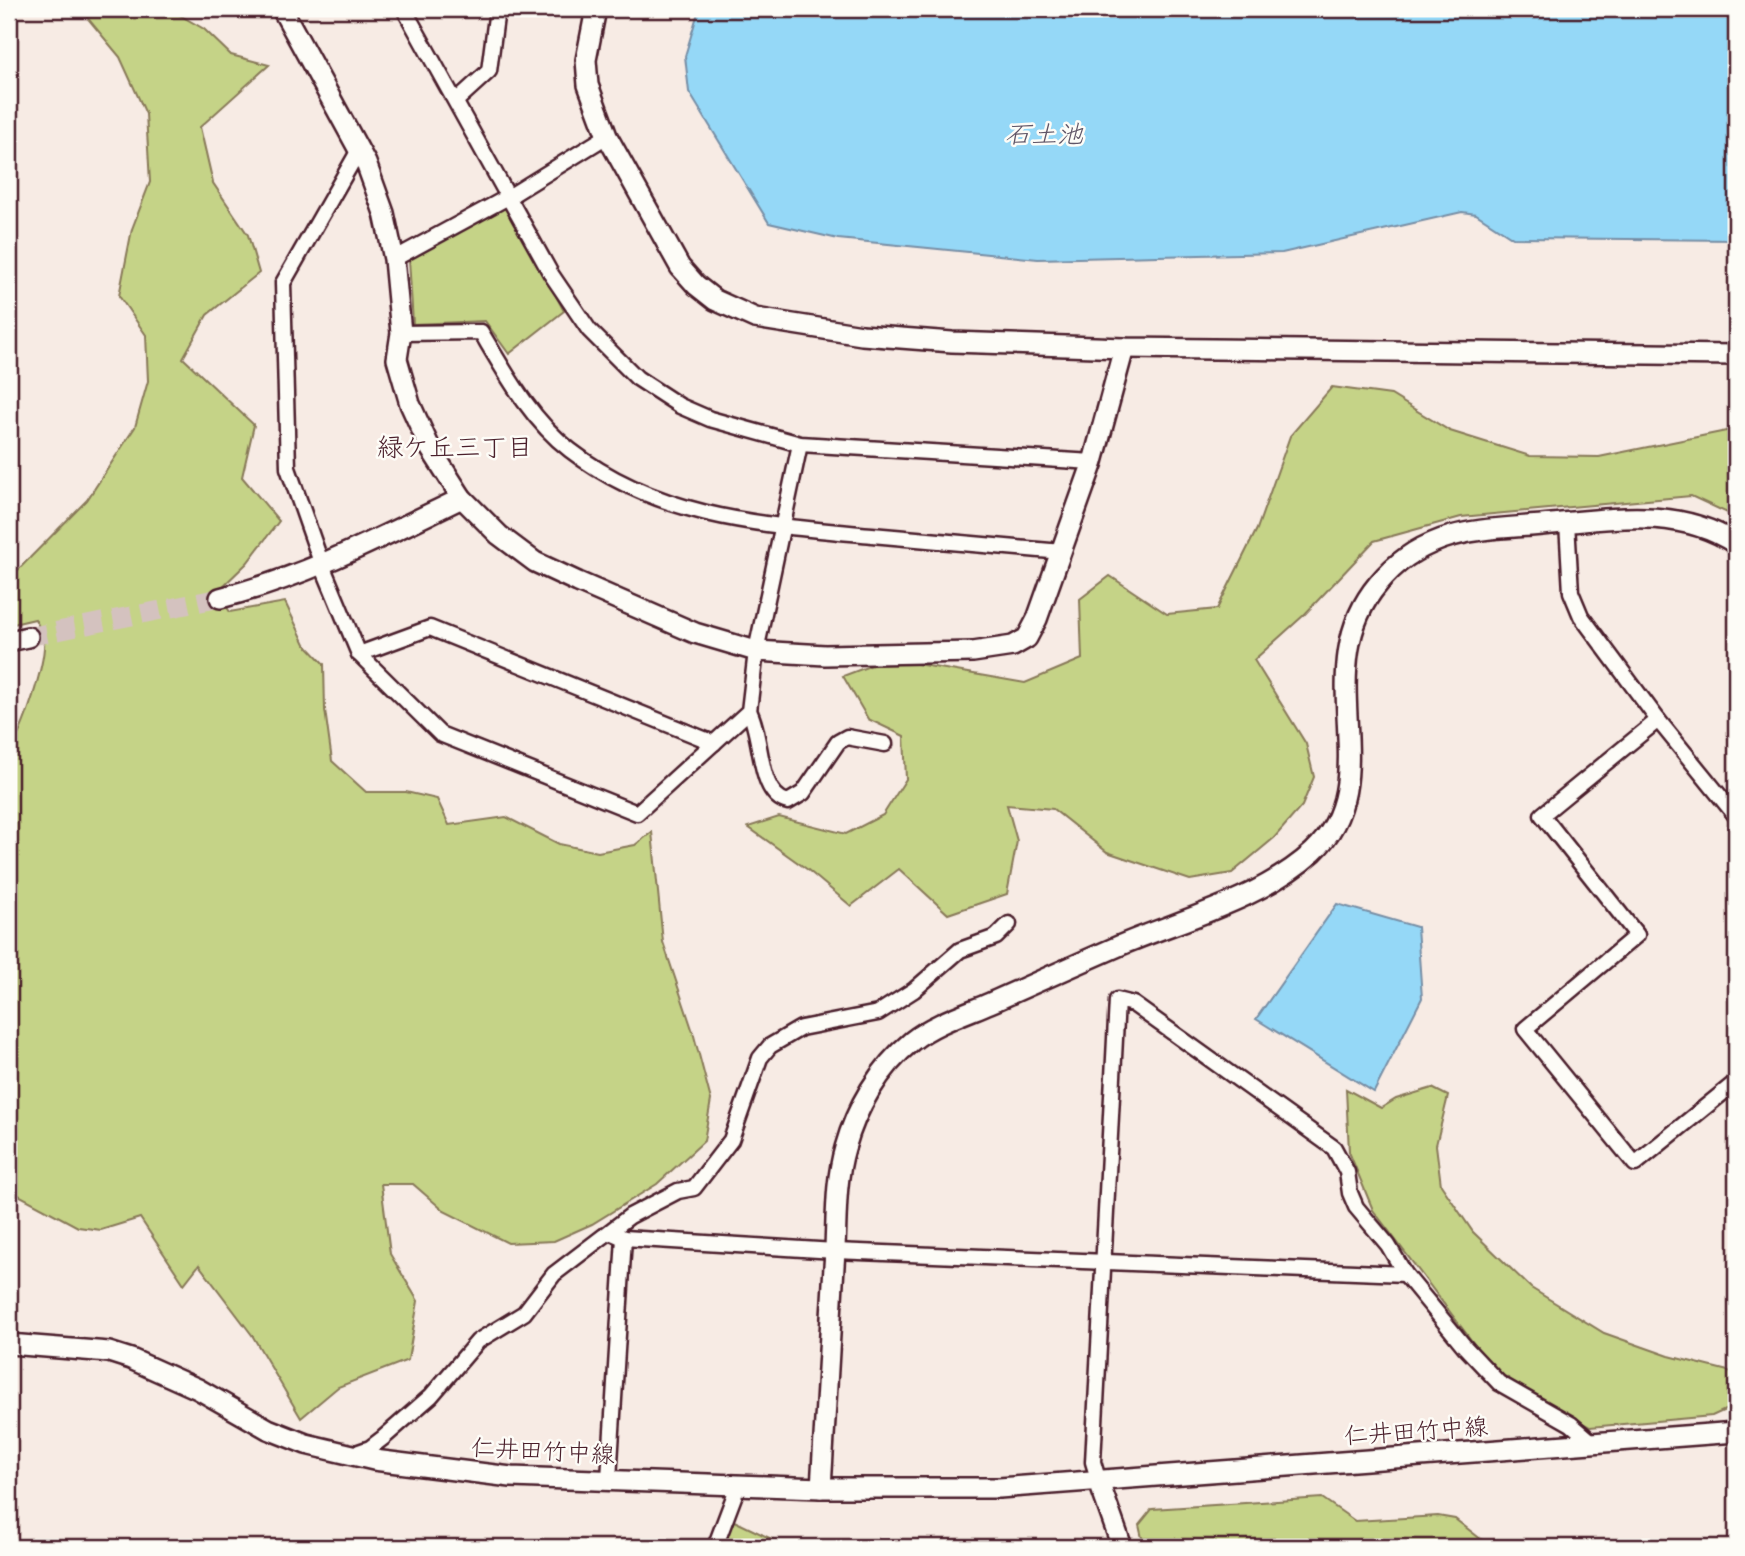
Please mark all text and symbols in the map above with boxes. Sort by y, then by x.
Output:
water label: 石土池 [1005,116,1084,151]
district label: 緑ケ丘三丁目 [377,429,533,464]
street label: 仁井田竹中線 [1343,1410,1489,1452]
street label: 仁井田竹中線 [470,1431,616,1471]

